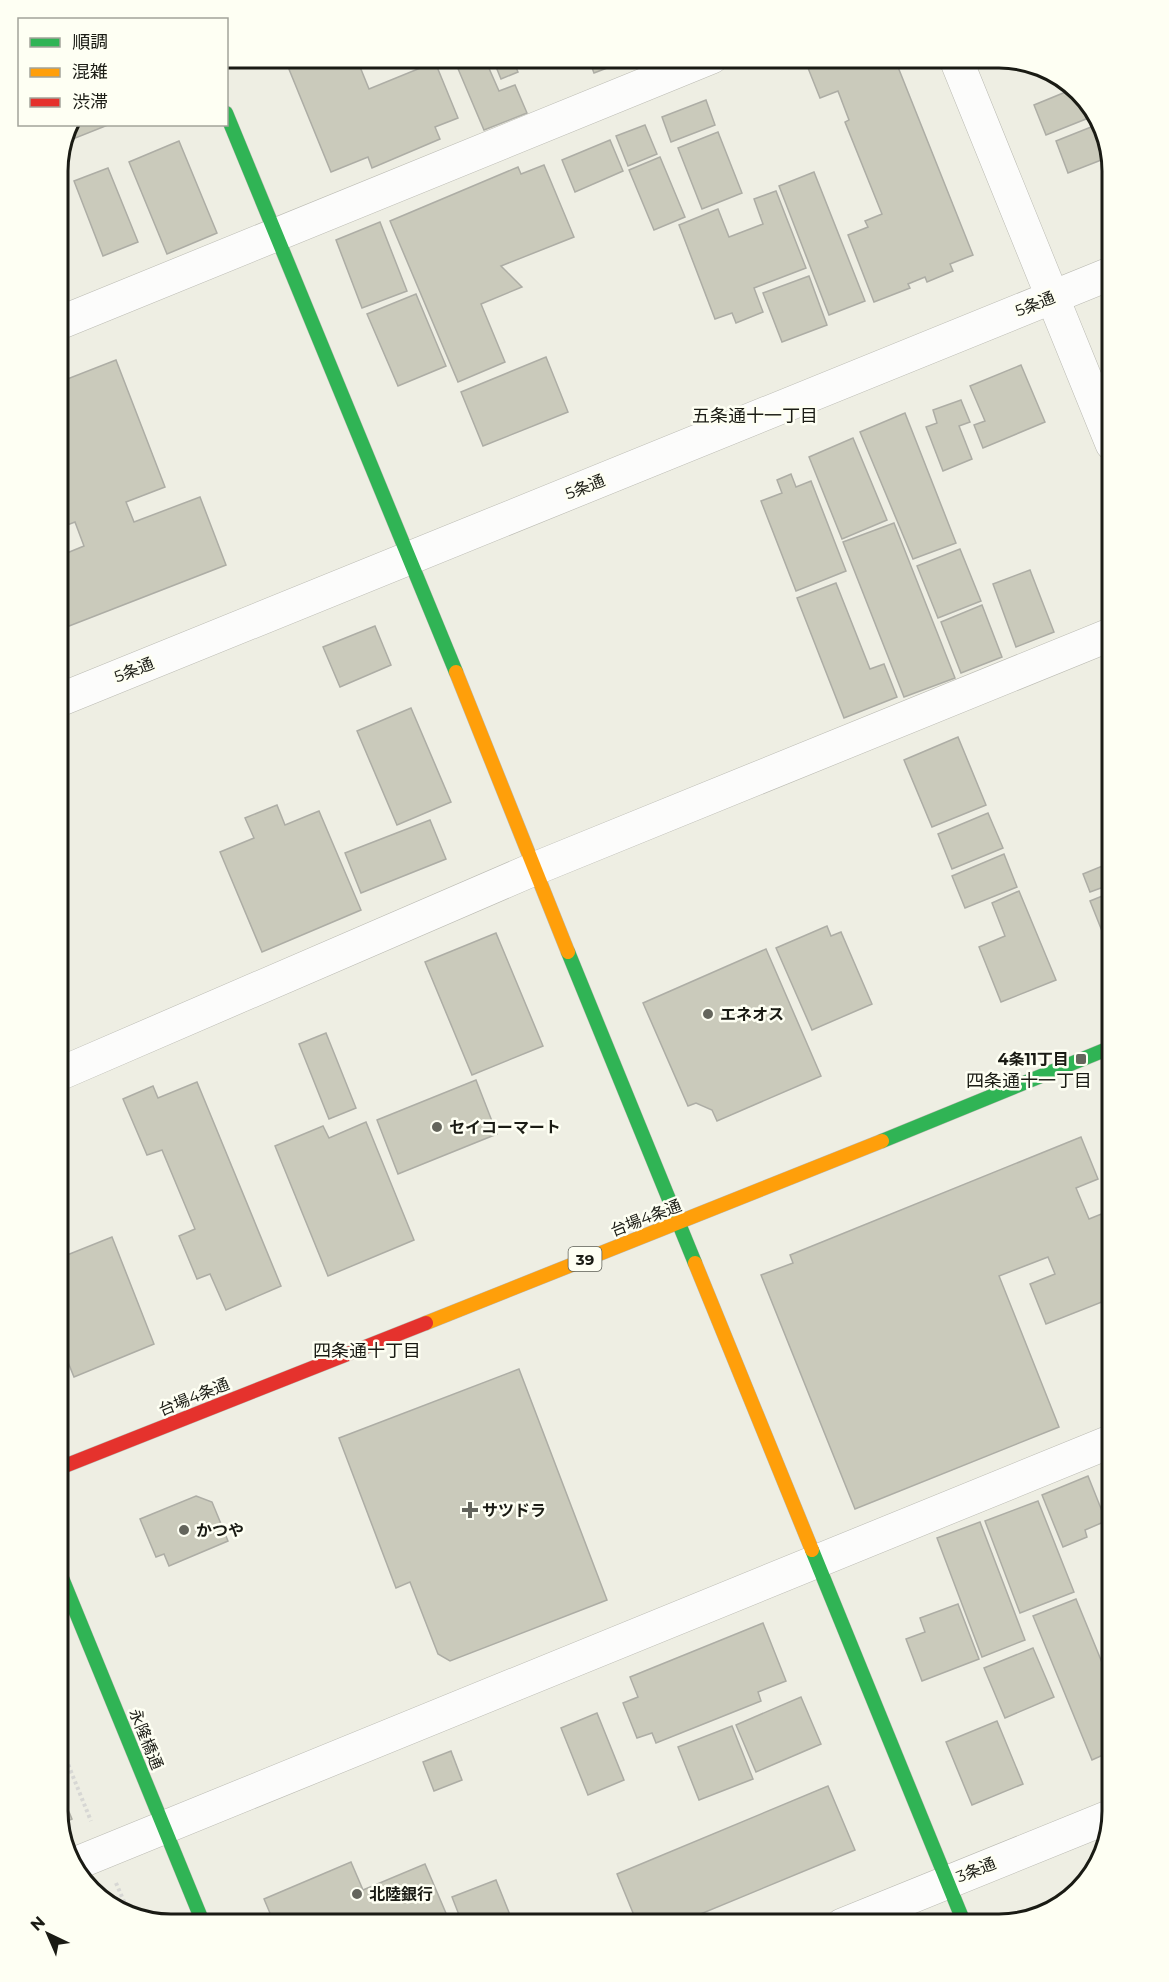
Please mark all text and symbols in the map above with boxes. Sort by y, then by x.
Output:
legend [18,18,228,126]
text: 順調 [72,31,108,53]
text: 混雑 [72,61,108,83]
text: 渋滞 [72,91,108,113]
street label: 5条通 [1012,288,1058,320]
district label: 五条通十一丁目 [692,405,818,427]
street label: 5条通 [562,471,608,503]
street label: 5条通 [111,654,157,686]
place label: エネオス [720,1005,784,1024]
marker: エネオス [701,1007,715,1021]
place label: 4条11丁目 [997,1050,1069,1069]
marker: 4条11丁目 [1074,1052,1088,1066]
district label: 四条通十一丁目 [966,1070,1092,1092]
place label: セイコーマート [449,1118,561,1137]
marker: セイコーマート [430,1120,444,1134]
street label: 台場4条通 [608,1196,684,1240]
road number: 39 [568,1247,602,1271]
district label: 四条通十丁目 [313,1340,421,1362]
street label: 台場4条通 [156,1374,232,1420]
place label: サツドラ [482,1501,546,1520]
marker: サツドラ [463,1503,477,1517]
place label: かつや [196,1521,244,1540]
marker: かつや [177,1523,191,1537]
street label: 永隆橋通 [125,1706,167,1772]
street label: 3条通 [953,1854,999,1886]
place label: 北陸銀行 [369,1885,433,1904]
marker: 北陸銀行 [350,1887,364,1901]
north arrow [18,1904,78,1964]
text: N [27,1912,49,1935]

